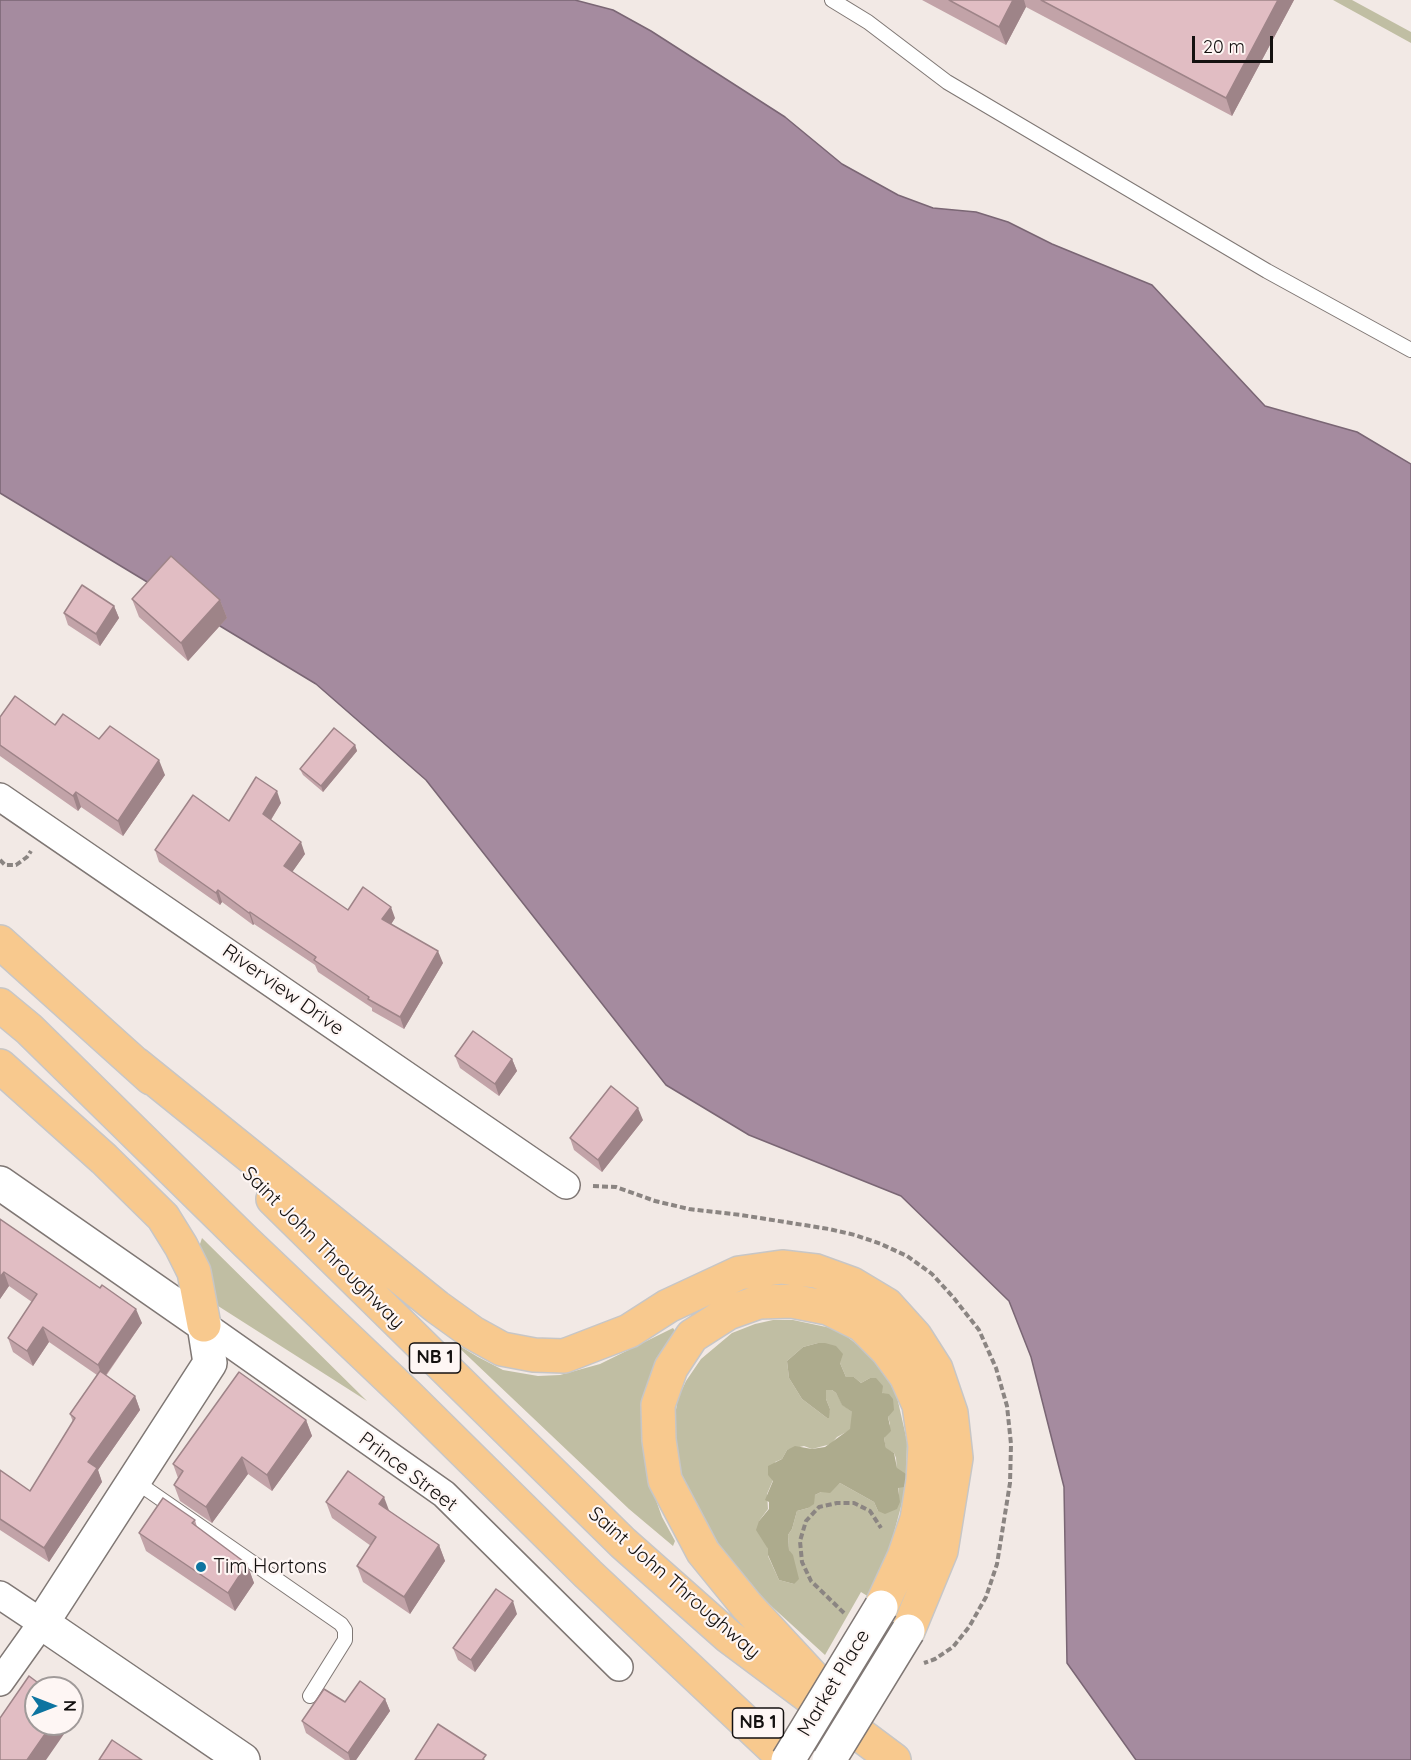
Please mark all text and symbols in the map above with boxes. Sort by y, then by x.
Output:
scale bar [1195,24,1276,62]
text: 20 m [1203,35,1245,58]
street label: Riverview Drive [218,939,348,1041]
street label: Saint John Throughway [237,1162,409,1334]
road number: NB 1 [410,1343,460,1373]
street label: Prince Street [354,1427,462,1517]
street label: Saint John Throughway [583,1502,765,1664]
place label: Tim Hortons [213,1555,327,1579]
marker: Tim Hortons [194,1560,208,1574]
street label: Market Place [793,1625,875,1741]
north arrow [24,1676,84,1736]
text: N [60,1700,80,1712]
road number: NB 1 [732,1708,783,1738]

